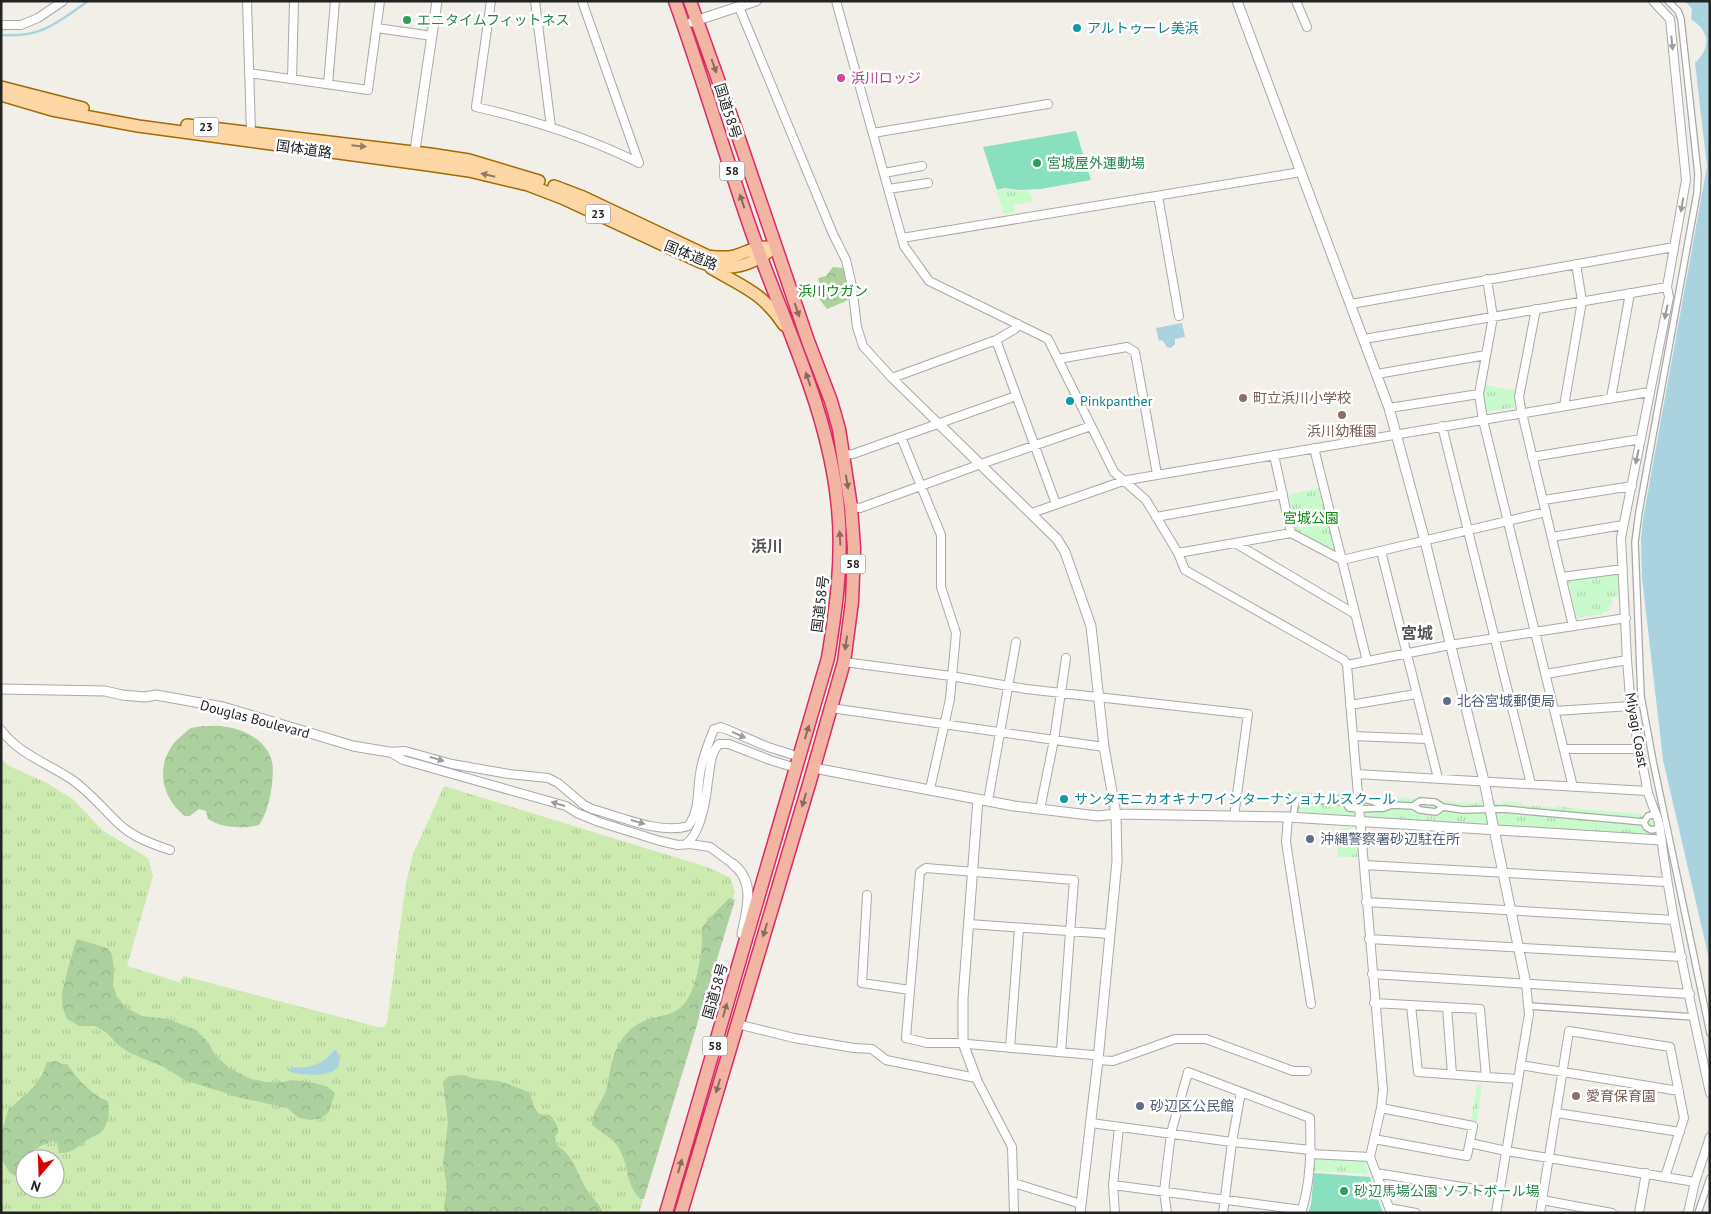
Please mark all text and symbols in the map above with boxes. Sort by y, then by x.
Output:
place label: エニタイムフィットネス [417,11,570,29]
marker: エニタイムフィットネス [401,14,413,26]
place label: アルトゥーレ美浜 [1087,19,1199,37]
marker: アルトゥーレ美浜 [1071,22,1083,34]
one-way arrow [1668,35,1676,51]
one-way arrow [710,59,718,74]
place label: 浜川ロッジ [851,69,921,87]
marker: 浜川ロッジ [835,72,847,84]
street label: 国道58号 [711,81,745,141]
road number: 23 [194,118,218,136]
street label: 国体道路 [275,136,333,162]
one-way arrow [352,142,368,150]
place label: 宮城屋外運動場 [1047,154,1145,172]
marker: 宮城屋外運動場 [1031,157,1043,169]
road number: 58 [720,162,744,180]
one-way arrow [480,171,496,179]
one-way arrow [737,194,745,209]
one-way arrow [1678,197,1686,213]
road number: 23 [586,204,610,223]
street label: 国体道路 [662,236,720,274]
park label: 浜川ウガン [798,282,868,300]
one-way arrow [794,302,801,317]
one-way arrow [1662,305,1670,320]
one-way arrow [803,372,811,387]
place label: 町立浜川小学校 [1253,389,1351,407]
place label: Pinkpanther [1080,392,1153,410]
marker: 町立浜川小学校 [1237,392,1249,404]
marker: Pinkpanther [1064,395,1076,407]
marker: 浜川幼稚園 [1336,409,1348,421]
place label: 浜川幼稚園 [1307,422,1377,440]
one-way arrow [1633,450,1641,466]
one-way arrow [844,474,852,490]
park label: 宮城公園 [1283,509,1339,527]
one-way arrow [835,530,843,546]
district label: 浜川 [751,536,783,556]
road number: 58 [840,554,866,574]
street label: 国道58号 [808,574,832,634]
district label: 宮城 [1401,623,1433,643]
one-way arrow [842,636,850,652]
street label: Miyagi Coast [1622,691,1652,769]
place label: 北谷宮城郵便局 [1457,692,1555,710]
marker: 北谷宮城郵便局 [1441,695,1453,707]
street label: Douglas Boulevard [198,696,312,742]
one-way arrow [804,724,812,739]
one-way arrow [732,731,746,739]
one-way arrow [429,756,444,764]
place label: サンタモニカオキナワインターナショナルスクール [1074,790,1396,808]
one-way arrow [800,793,808,808]
marker: サンタモニカオキナワインターナショナルスクール [1058,793,1070,805]
one-way arrow [550,799,565,807]
one-way arrow [631,818,646,826]
place label: 沖縄警察署砂辺駐在所 [1320,830,1460,848]
marker: 沖縄警察署砂辺駐在所 [1304,833,1316,845]
one-way arrow [760,923,768,938]
street label: 国道58号 [698,961,732,1021]
one-way arrow [722,1002,730,1017]
road number: 58 [702,1036,728,1056]
one-way arrow [714,1079,722,1094]
place label: 愛育保育園 [1586,1087,1656,1105]
marker: 愛育保育園 [1570,1090,1582,1102]
place label: 砂辺区公民館 [1150,1097,1234,1115]
marker: 砂辺区公民館 [1134,1100,1146,1112]
north arrow [15,1149,65,1199]
one-way arrow [676,1158,684,1173]
text: N [28,1176,43,1196]
place label: 砂辺馬場公園 ソフトボール場 [1354,1182,1540,1200]
marker: 砂辺馬場公園 ソフトボール場 [1338,1185,1350,1197]

